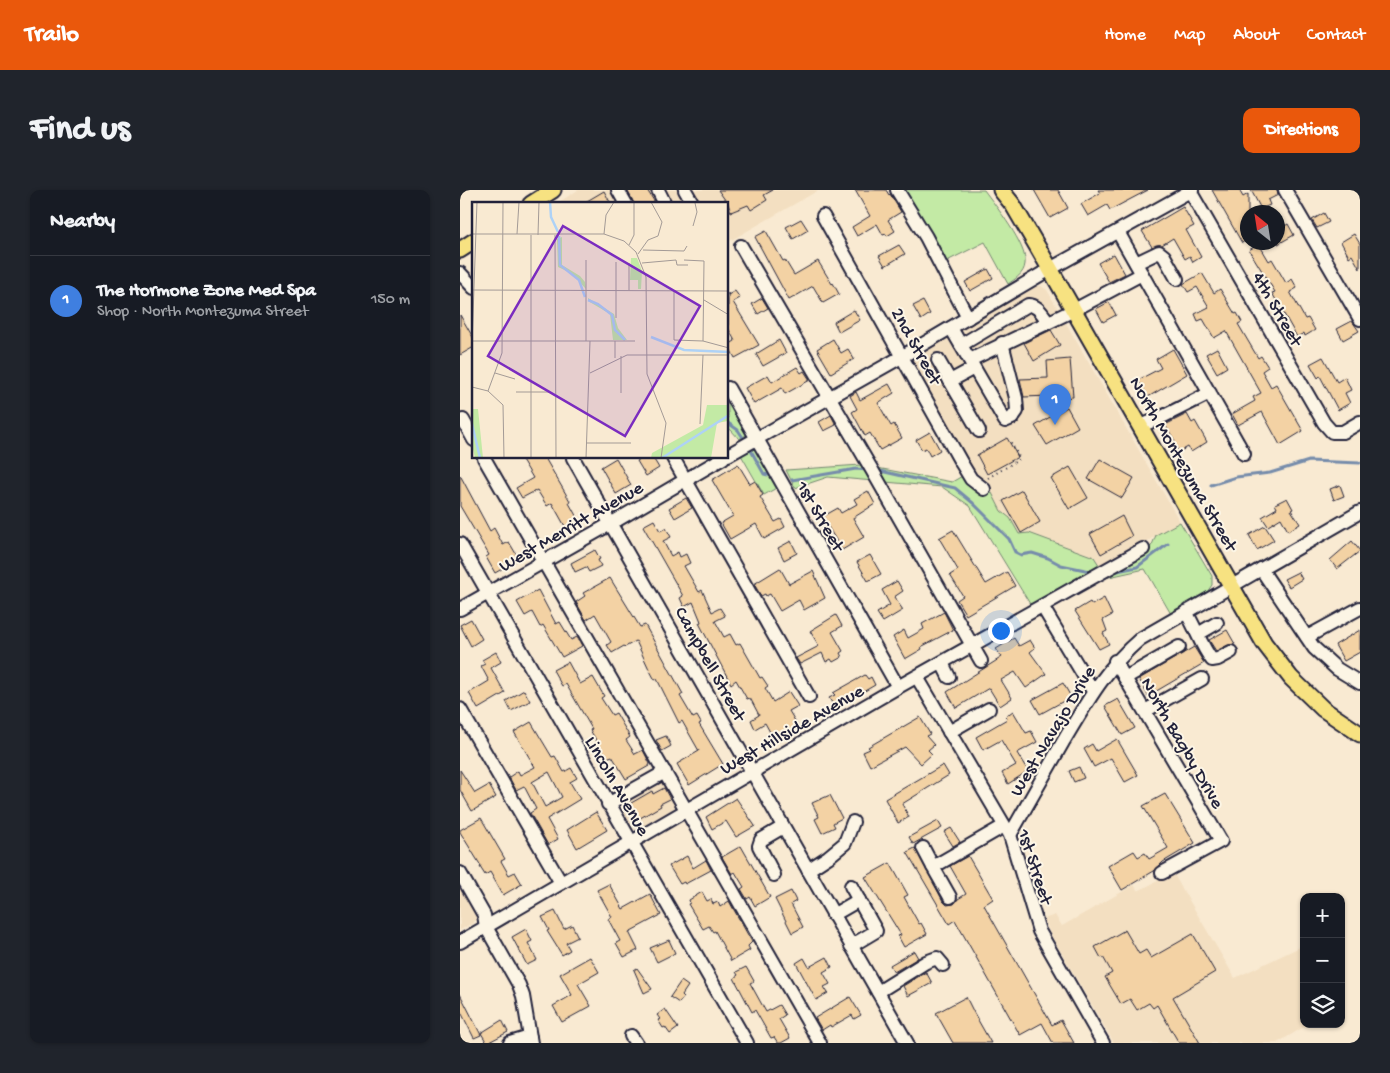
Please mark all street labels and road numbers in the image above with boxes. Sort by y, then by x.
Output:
street label: 4th Street [1245,268,1308,353]
street label: 2nd Street [884,304,947,391]
street label: North Montezuma Street [1123,373,1242,558]
street label: West Merritt Avenue [495,477,648,579]
street label: 1st Street [789,477,849,558]
street label: Campbell Street [668,604,751,728]
street label: West Navajo Drive [1006,662,1102,801]
street label: North Bagby Drive [1134,674,1228,814]
street label: West Hillside Avenue [717,680,869,782]
street label: Lincoln Avenue [578,733,654,841]
street label: 1st Street [1010,826,1057,910]

